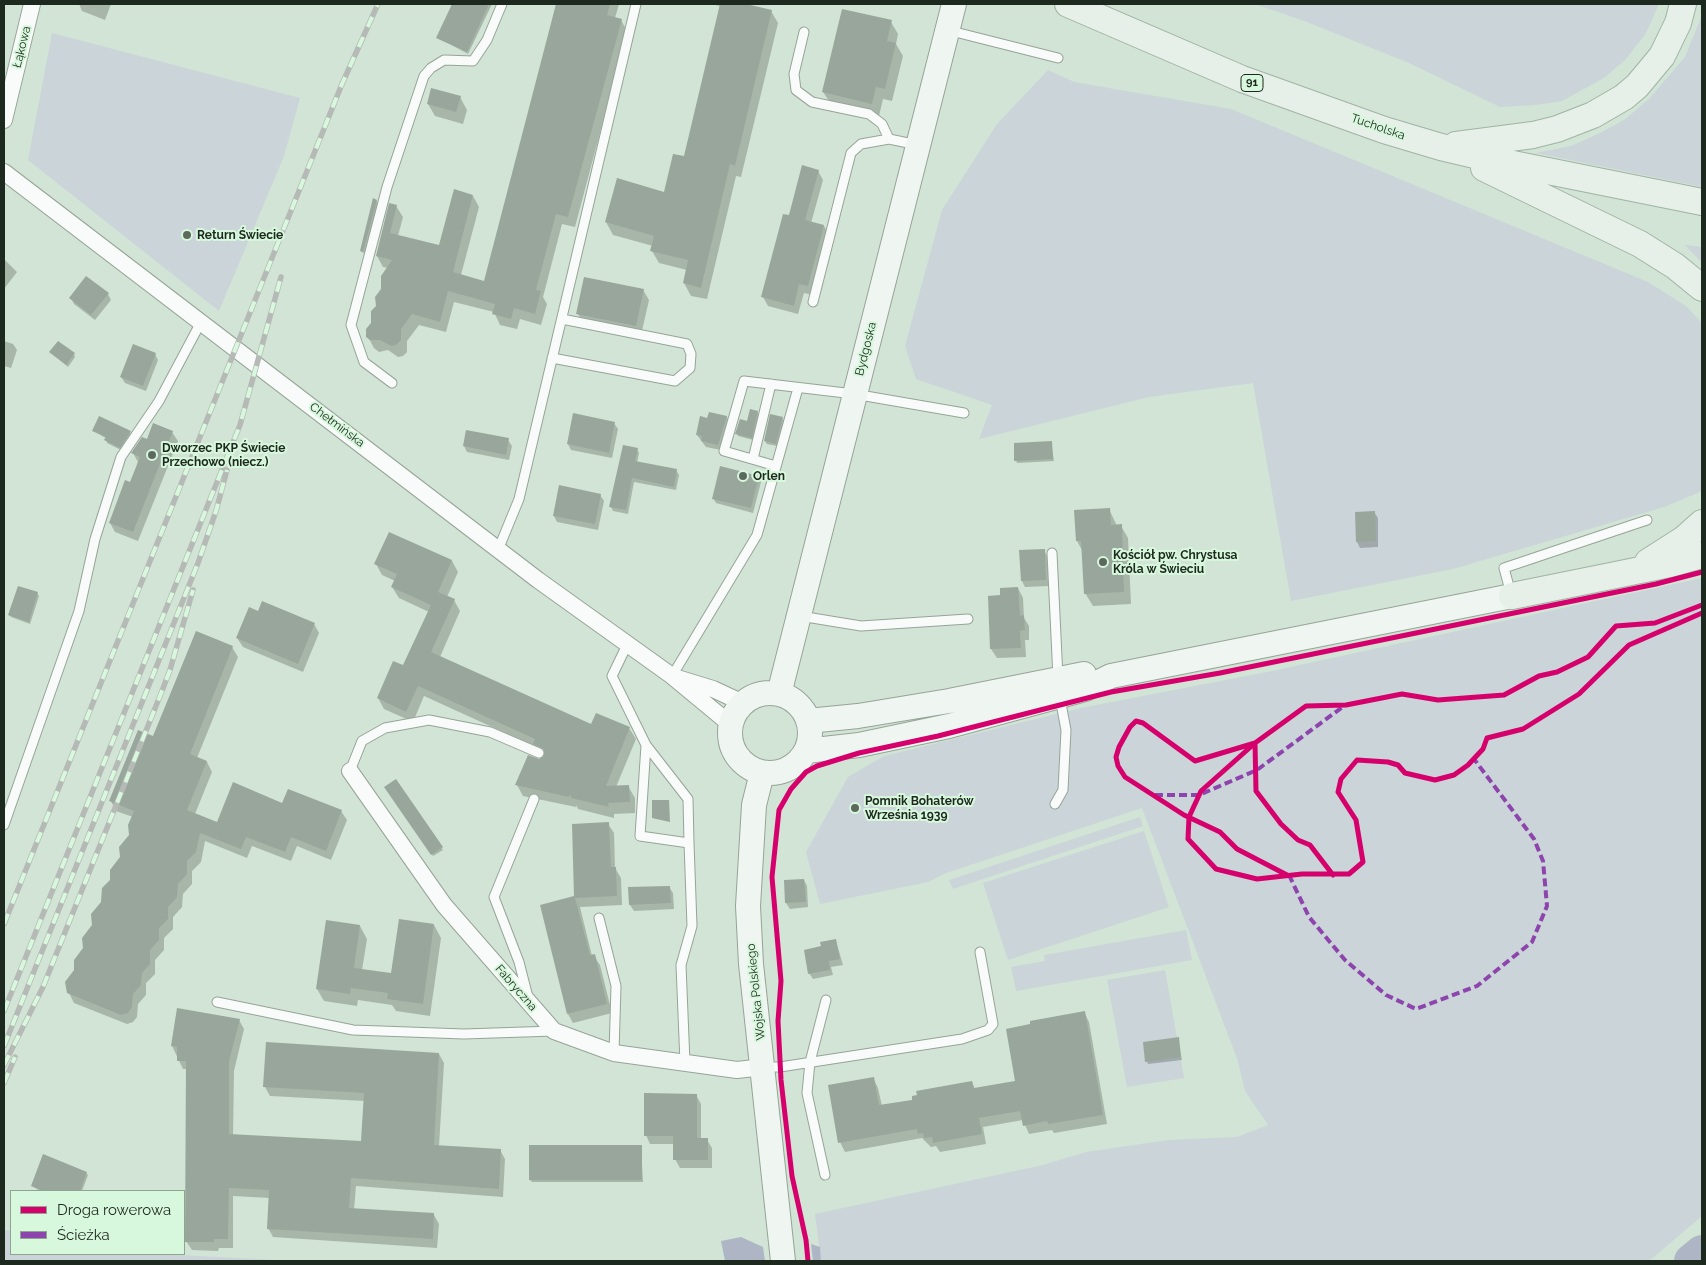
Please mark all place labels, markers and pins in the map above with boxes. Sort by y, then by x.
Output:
place label: Return Świecie [197,228,283,242]
marker: Return Świecie [181,229,193,241]
place label: Dworzec PKP Świecie Przechowo (niecz.) [162,441,285,469]
marker: Dworzec PKP Świecie Przechowo (niecz.) [146,449,158,461]
place label: Orlen [753,469,785,483]
marker: Orlen [737,470,749,482]
place label: Kościół pw. Chrystusa Króla w Świeciu [1113,548,1237,576]
marker: Kościół pw. Chrystusa Króla w Świeciu [1097,556,1109,568]
place label: Pomnik Bohaterów Września 1939 [865,794,974,822]
marker: Pomnik Bohaterów Września 1939 [849,802,861,814]

